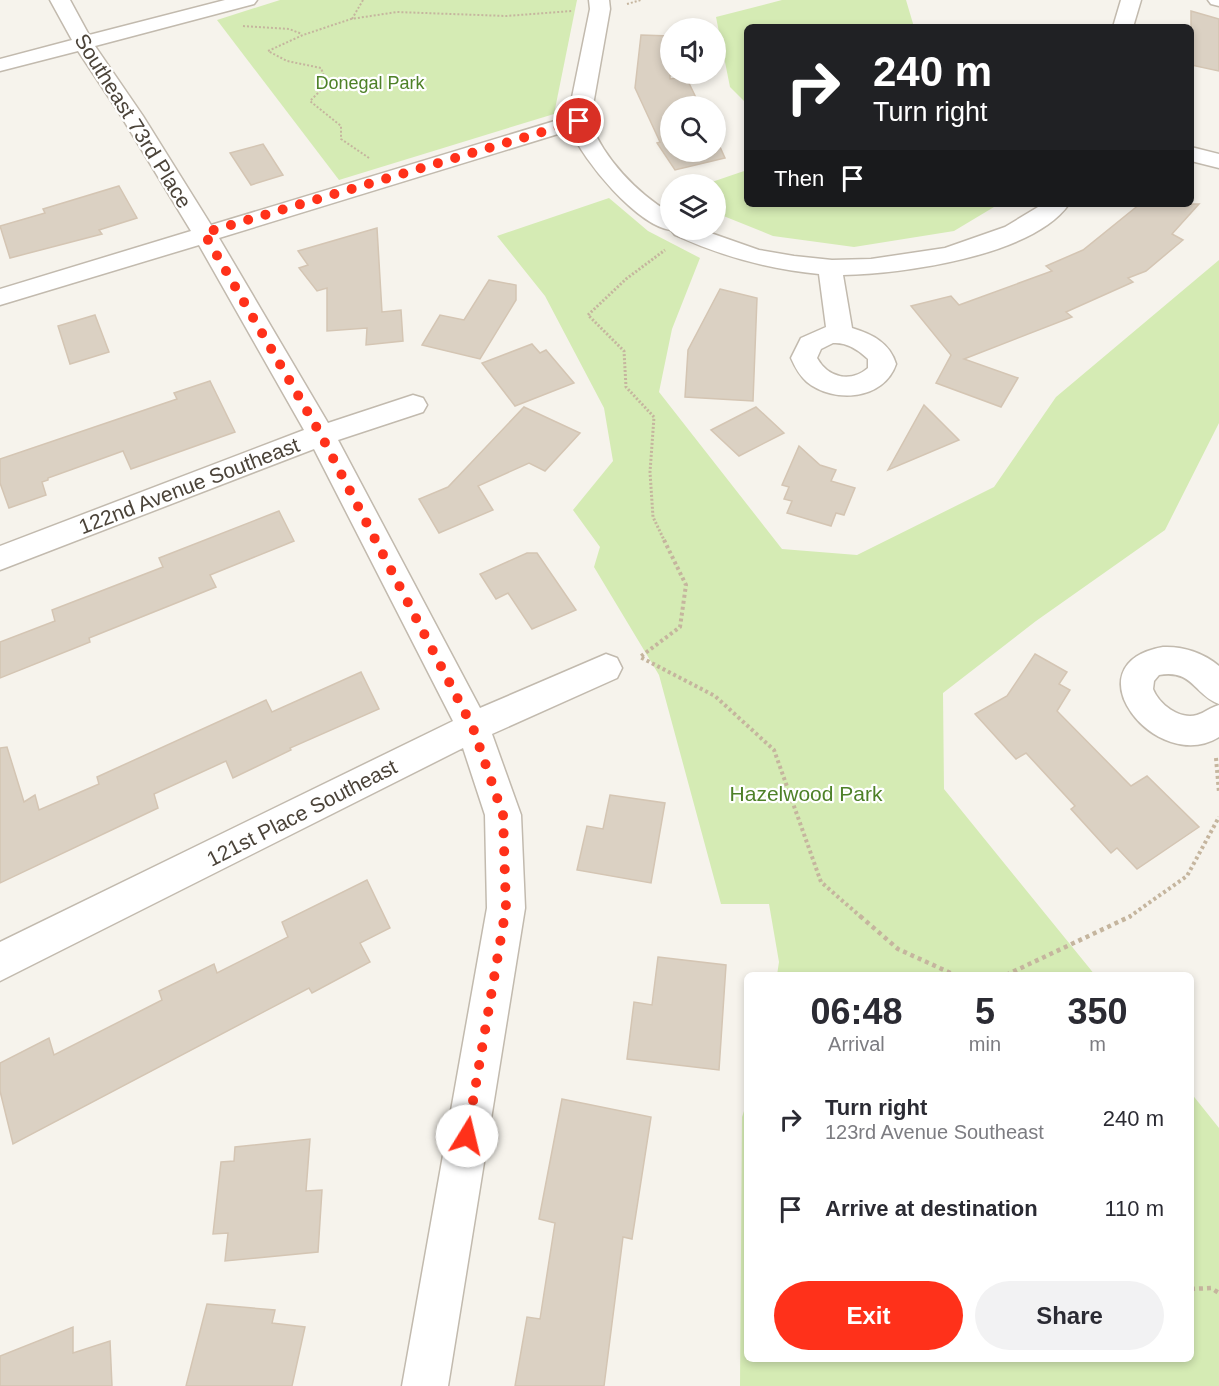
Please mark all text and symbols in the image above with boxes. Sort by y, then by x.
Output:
map controls [660,18,726,240]
button: sound [660,18,726,84]
street label: Southeast 73rd Place [70,29,196,212]
icon: right [774,48,852,126]
text: 240 m [873,48,992,95]
park label: Donegal Park [315,73,426,93]
pin [553,95,604,146]
button: search [660,96,726,162]
text: Turn right [873,97,988,127]
icon: arrive [562,104,595,137]
icon: arrive [836,162,869,195]
text: Then [774,166,824,191]
button: layers [660,174,726,240]
street label: 122nd Avenue Southeast [75,433,302,538]
street label: 121st Place Southeast [203,755,401,871]
park label: Hazelwood Park [730,782,883,805]
text: 06:48 [810,991,902,1032]
text: 5 [975,991,995,1032]
text: 350 [1067,991,1128,1032]
text: Arrival [828,1033,885,1055]
text: min [969,1033,1001,1055]
text: m [1089,1033,1106,1055]
text: Turn right [825,1095,927,1120]
icon: right [774,1103,807,1136]
position arrow [435,1104,499,1168]
text: 240 m [1103,1106,1164,1131]
text: 123rd Avenue Southeast [825,1121,1044,1143]
icon: arrive [774,1193,807,1226]
text: Arrive at destination [825,1196,1038,1221]
text: 110 m [1104,1196,1164,1221]
button: Exit [774,1281,963,1350]
button: Share [975,1281,1164,1350]

